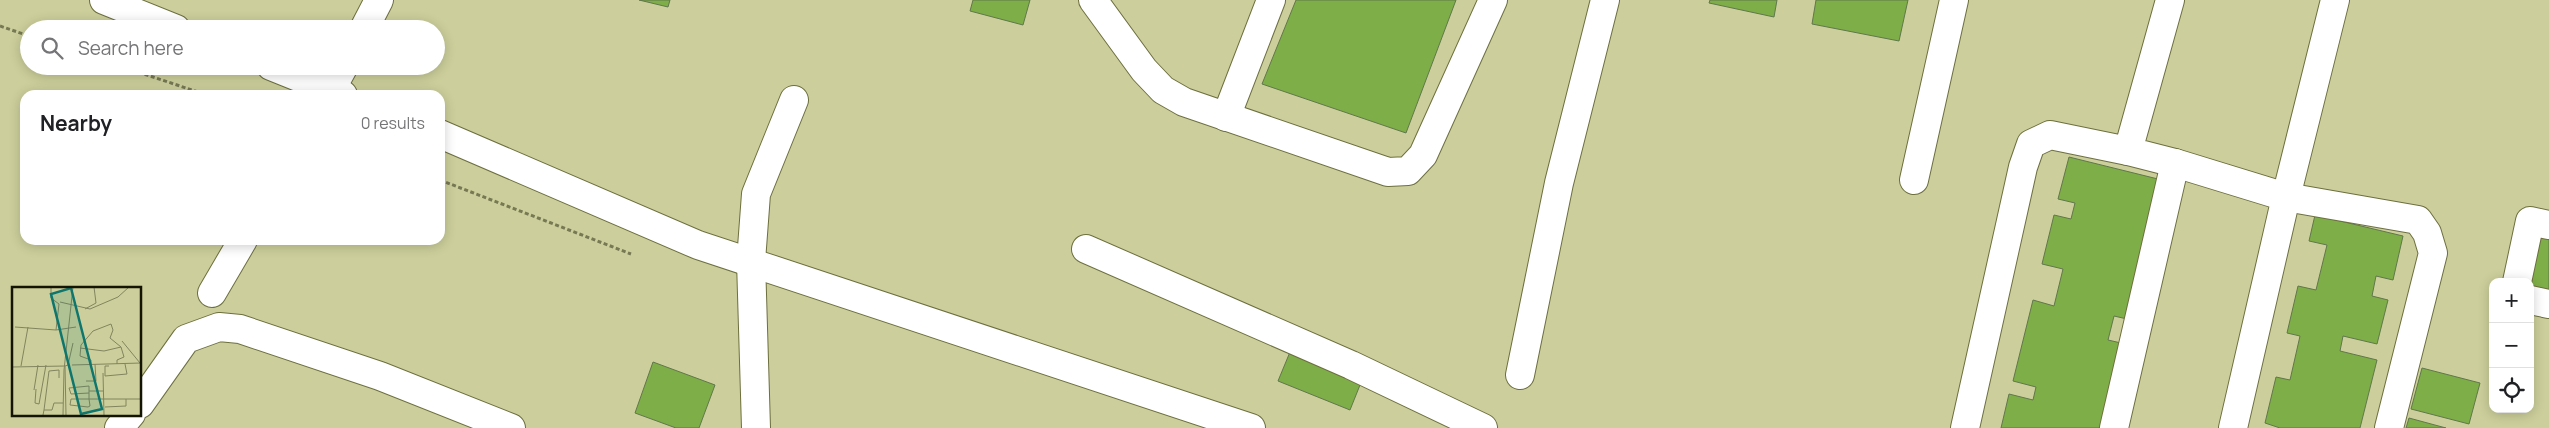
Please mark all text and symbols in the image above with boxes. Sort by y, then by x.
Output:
search box [20,20,445,75]
icon: search [38,34,66,62]
text: Search here [78,35,184,61]
text: Nearby [40,109,112,137]
text: 0 results [361,112,425,134]
map controls [2489,278,2534,413]
button: + [2489,278,2534,323]
inset map [12,287,141,416]
button: − [2489,323,2534,368]
button: locate [2489,368,2534,413]

